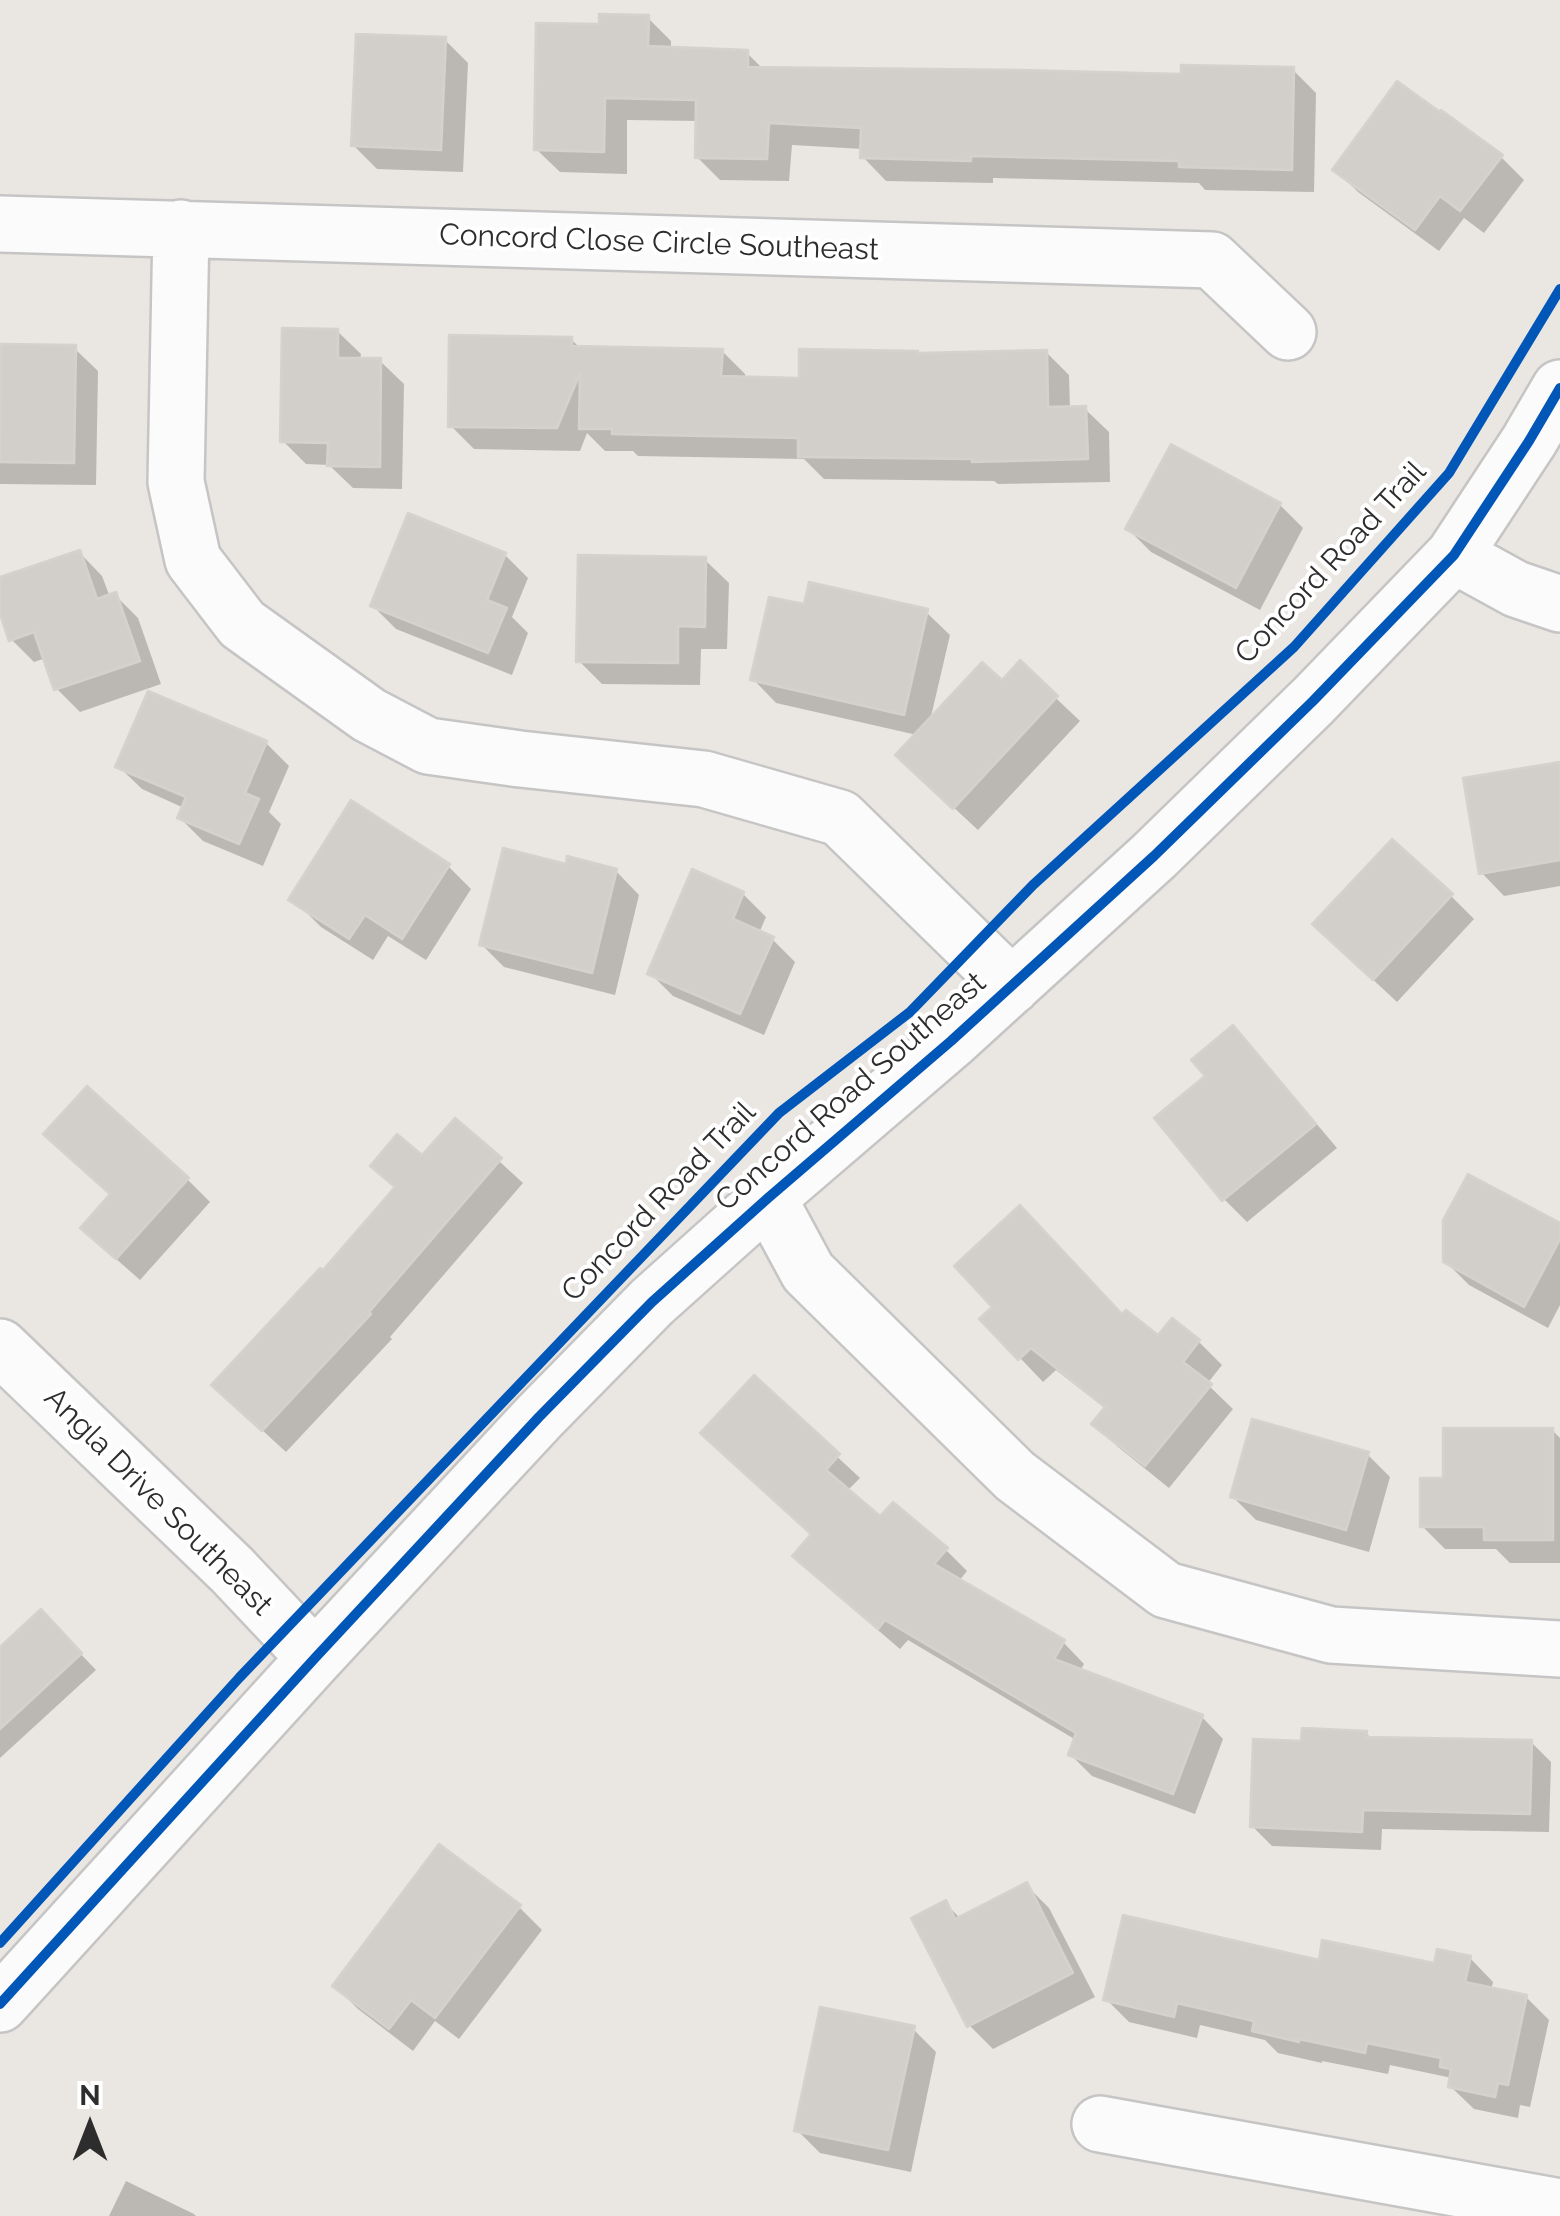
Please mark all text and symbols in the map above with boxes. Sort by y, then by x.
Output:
street label: Concord Close Circle Southeast [439,217,879,269]
street label: Concord Road Trail [1228,454,1434,672]
street label: Concord Road Southeast [709,965,993,1219]
street label: Concord Road Trail [555,1095,763,1309]
street label: Angla Drive Southeast [37,1381,279,1623]
north arrow [40,2076,140,2176]
text: N [79,2079,101,2112]

